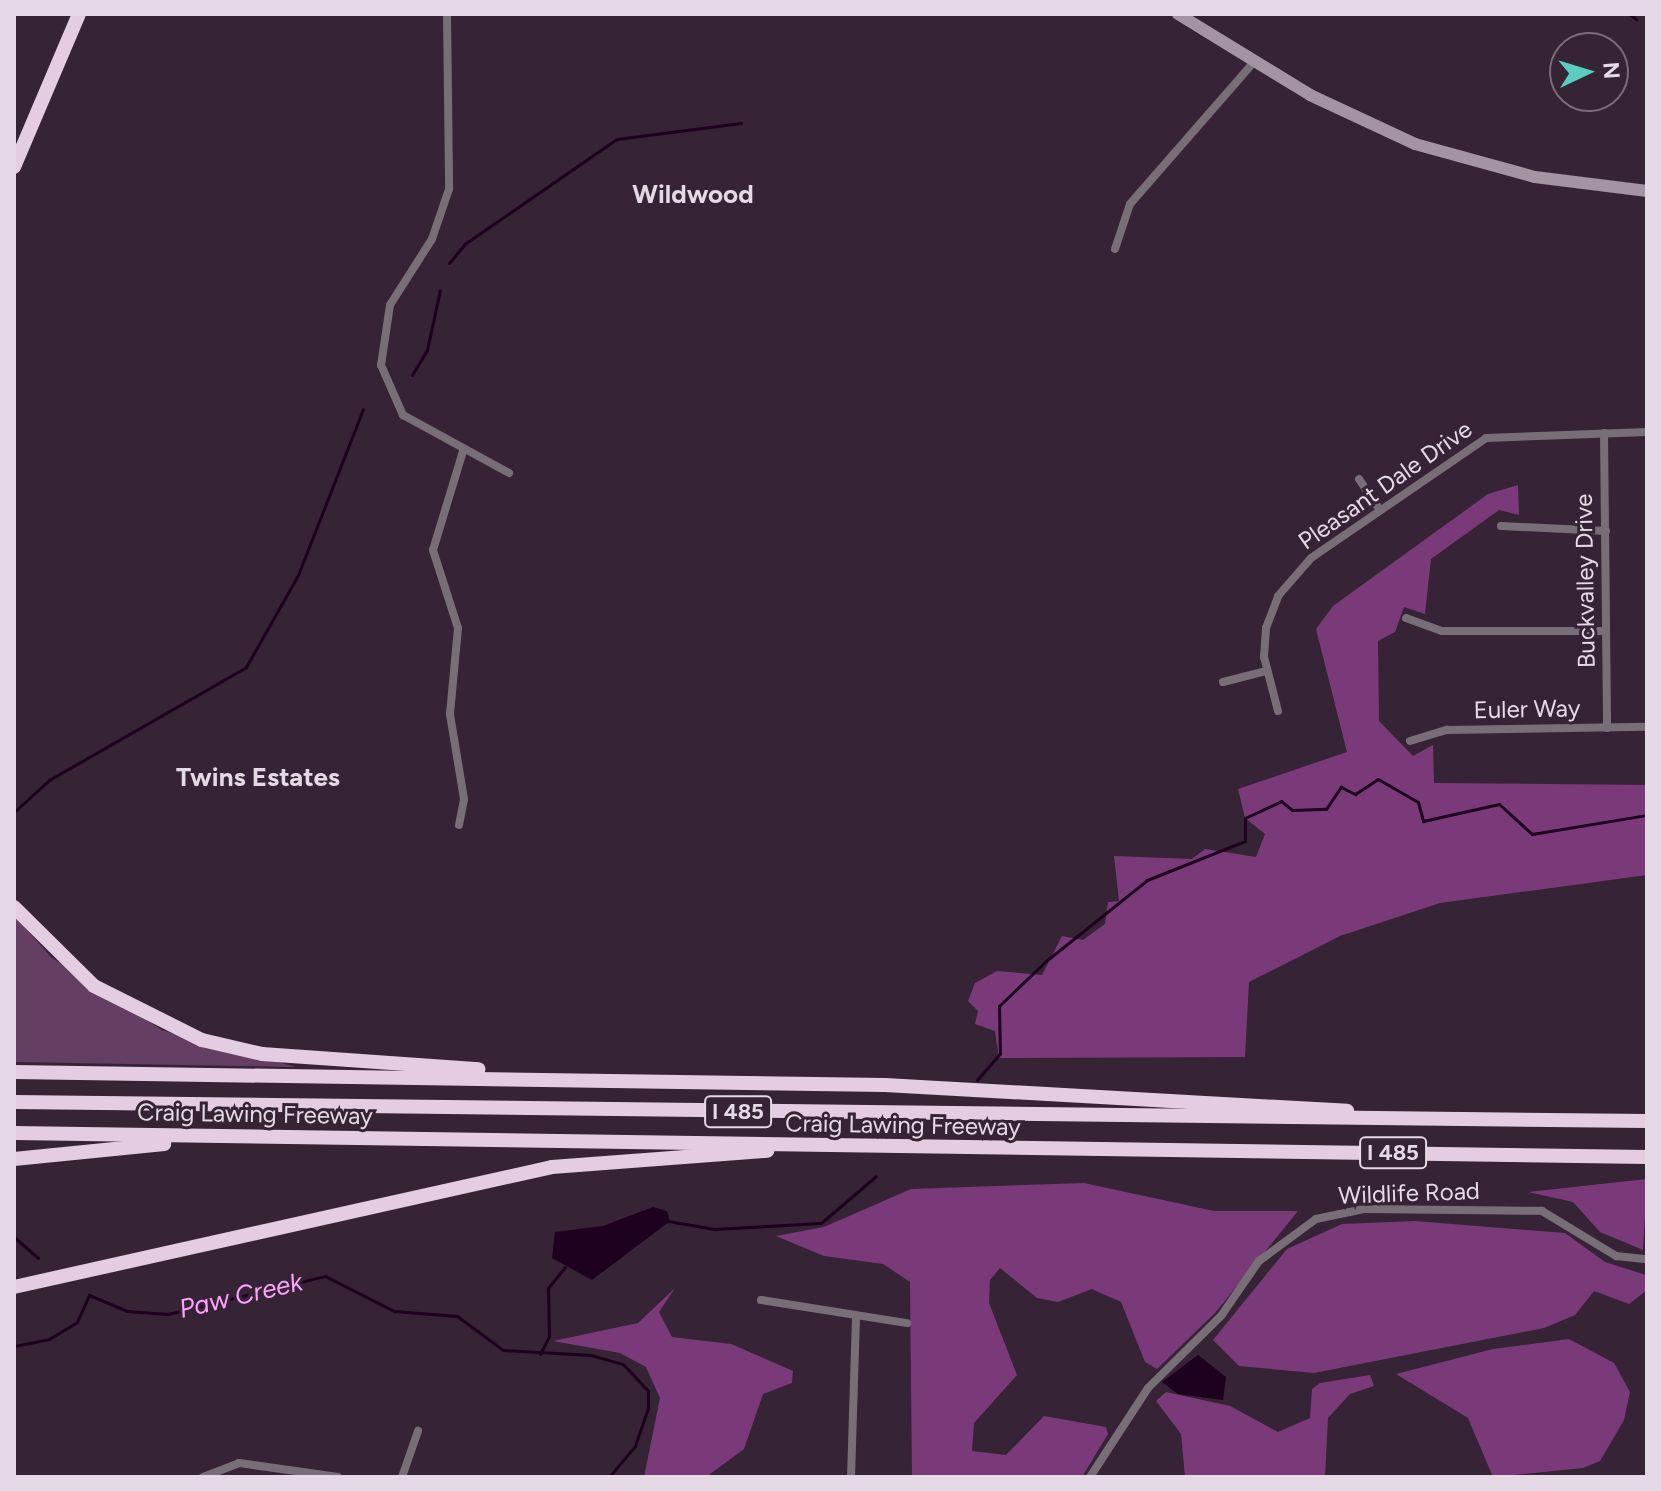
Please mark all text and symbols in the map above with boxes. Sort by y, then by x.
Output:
north arrow [1549,32,1629,112]
text: N [1597,61,1626,80]
district label: Wildwood [632,179,754,211]
street label: Pleasant Dale Drive [1293,414,1477,556]
street label: Buckvalley Drive [1569,494,1601,668]
street label: Euler Way [1473,694,1581,724]
district label: Twins Estates [176,762,340,794]
road number: I 485 [704,1094,772,1130]
street label: Craig Lawing Freeway [137,1098,373,1130]
street label: Craig Lawing Freeway [785,1109,1021,1141]
road number: I 485 [1359,1135,1427,1171]
street label: Wildlife Road [1338,1176,1480,1210]
water label: Paw Creek [176,1267,306,1325]

